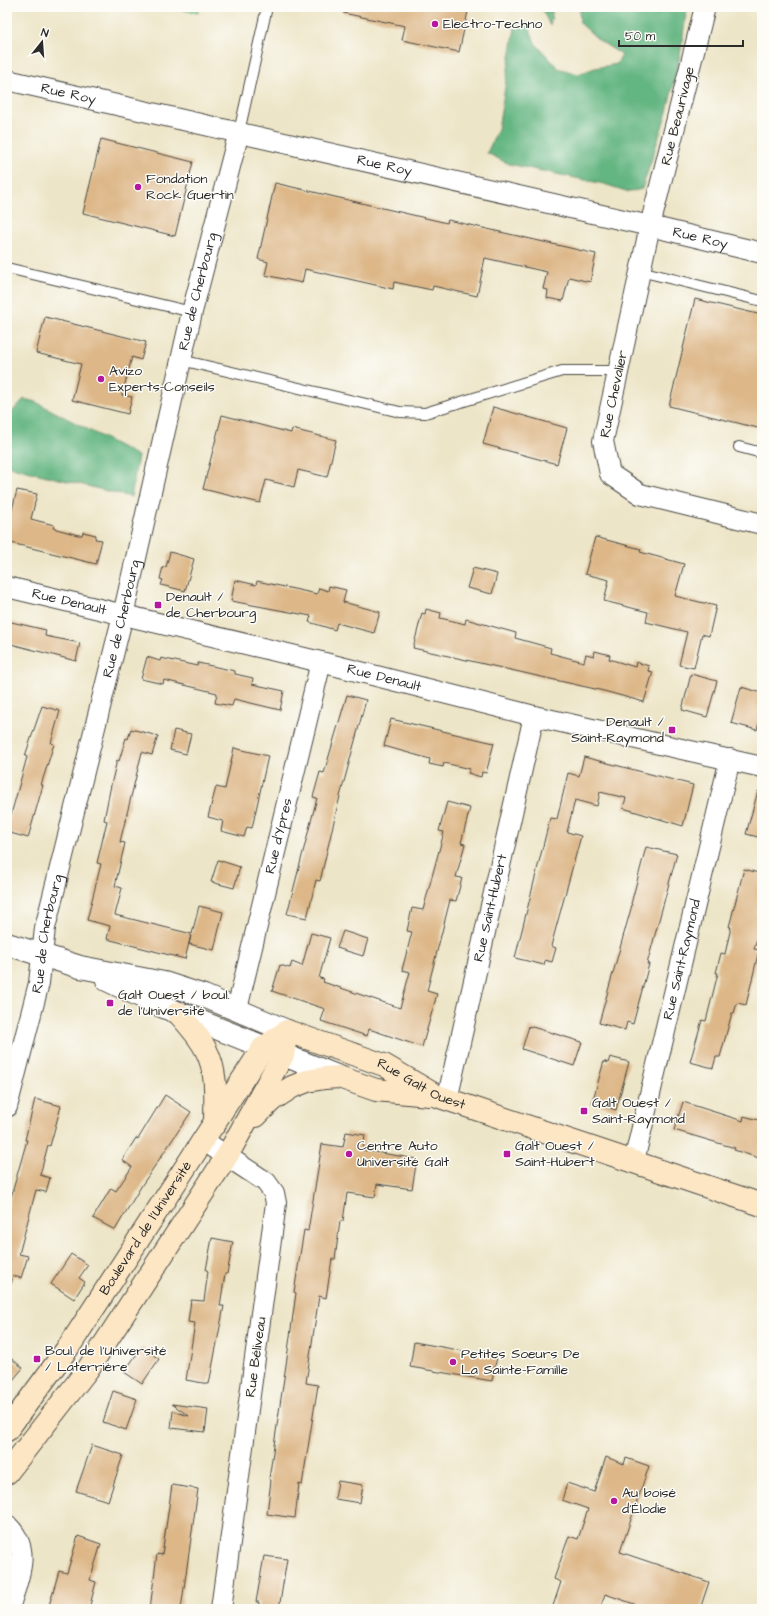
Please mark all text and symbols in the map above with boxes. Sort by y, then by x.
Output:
place label: Electro-Techno [443,14,543,34]
marker: Electro-Techno [430,19,440,29]
north arrow [22,22,62,62]
scale bar [619,22,743,48]
text: N [39,25,50,41]
text: 50 m [625,28,656,45]
street label: Rue Beaurivage [656,64,700,167]
street label: Rue Roy [39,78,98,110]
street label: Rue Roy [355,150,414,182]
place label: Fondation Rock Guertin [146,169,234,205]
marker: Fondation Rock Guertin [133,182,143,192]
street label: Rue Roy [671,222,730,254]
street label: Rue de Cherbourg [174,231,222,352]
street label: Rue Chevalier [595,348,633,439]
place label: Avizo Experts-Conseils [109,361,215,397]
marker: Avizo Experts-Conseils [96,374,106,384]
street label: Rue de Cherbourg [98,558,145,680]
street label: Rue Denault [30,583,109,621]
place label: Denault / de Cherbourg [166,587,256,623]
marker: Denault / de Cherbourg [153,600,163,610]
street label: Rue Denault [345,659,424,697]
place label: Denault / Saint-Raymond [571,712,665,748]
marker: Denault / Saint-Raymond [667,725,677,735]
street label: Rue d'Ypres [260,796,298,876]
street label: Rue Saint-Hubert [469,852,513,964]
street label: Rue de Cherbourg [27,872,68,996]
street label: Rue Saint-Raymond [658,897,706,1022]
place label: Galt Ouest / boul. de l'Université [118,985,230,1021]
marker: Galt Ouest / boul. de l'Université [105,998,115,1008]
street label: Rue Galt Ouest [375,1053,468,1115]
place label: Galt Ouest / Saint-Raymond [592,1093,685,1129]
marker: Galt Ouest / Saint-Raymond [579,1106,589,1116]
place label: Centre Auto Université Galt [357,1136,450,1172]
place label: Galt Ouest / Saint-Hubert [515,1136,595,1172]
marker: Centre Auto Université Galt [344,1149,354,1159]
marker: Galt Ouest / Saint-Hubert [502,1149,512,1159]
street label: Boulevard de l'Université [95,1157,197,1299]
street label: Rue Béliveau [240,1315,272,1399]
place label: Boul. de l'Université / Laterrière [45,1341,167,1377]
place label: Petites Soeurs De La Sainte-Famille [461,1344,580,1380]
marker: Boul. de l'Université / Laterrière [32,1354,42,1364]
marker: Petites Soeurs De La Sainte-Famille [448,1357,458,1367]
place label: Au boisé d'Élodie [622,1483,677,1519]
marker: Au boisé d'Élodie [609,1496,619,1506]

